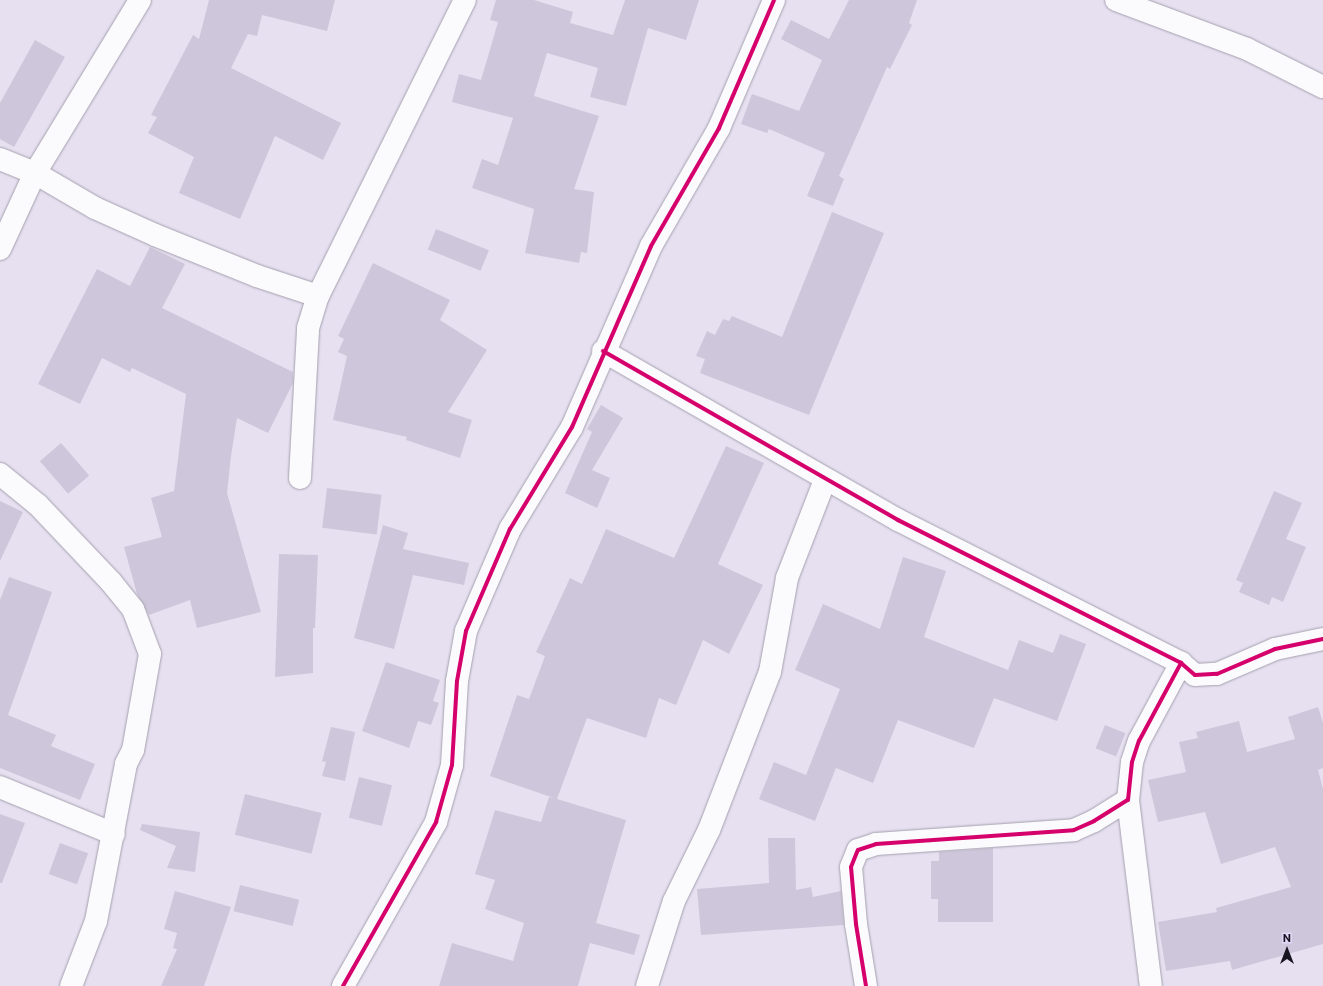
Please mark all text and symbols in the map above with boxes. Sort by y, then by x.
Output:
north arrow [1267,930,1307,970]
text: N [1283,931,1291,944]

